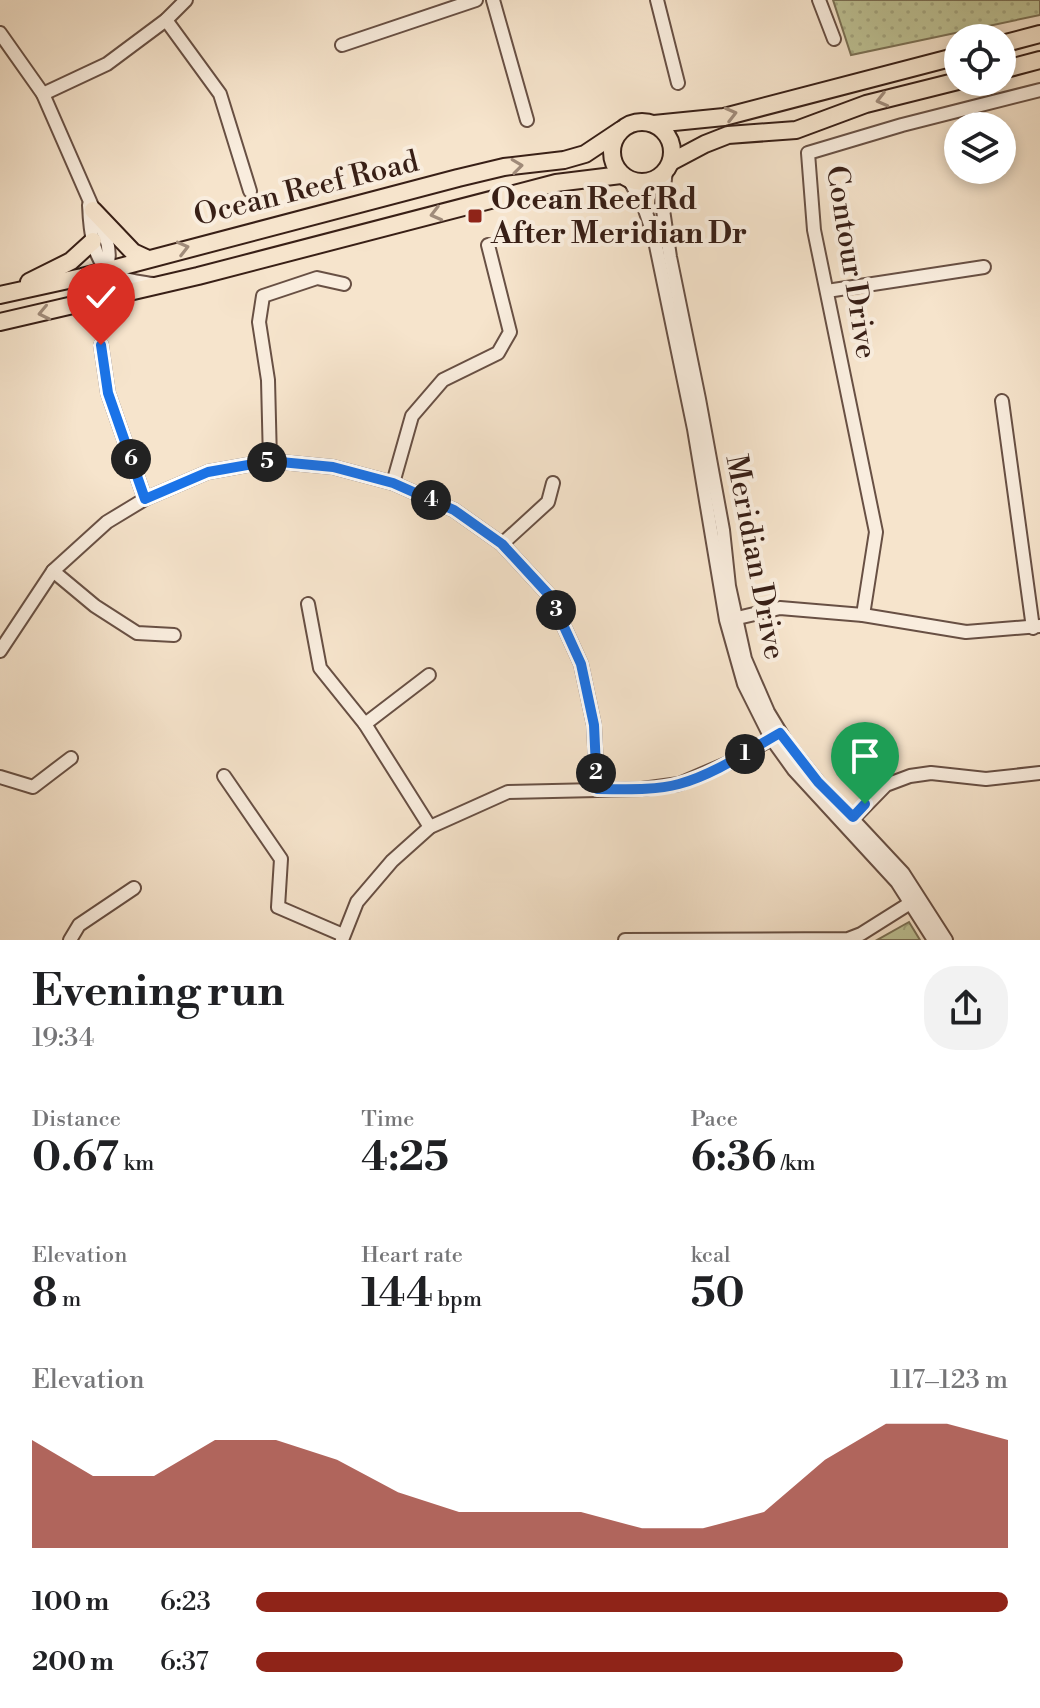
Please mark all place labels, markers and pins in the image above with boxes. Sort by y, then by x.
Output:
place label: Ocean Reef Rd After Meridian Dr [490,181,747,253]
marker: Ocean Reef Rd After Meridian Dr [466,207,484,225]
pin [67,263,135,345]
pin: 6 [111,439,151,479]
pin: 5 [247,442,287,482]
pin: 4 [411,480,451,520]
pin: 3 [536,590,576,630]
pin [831,722,899,804]
pin: 1 [725,734,765,774]
pin: 2 [576,753,616,793]

